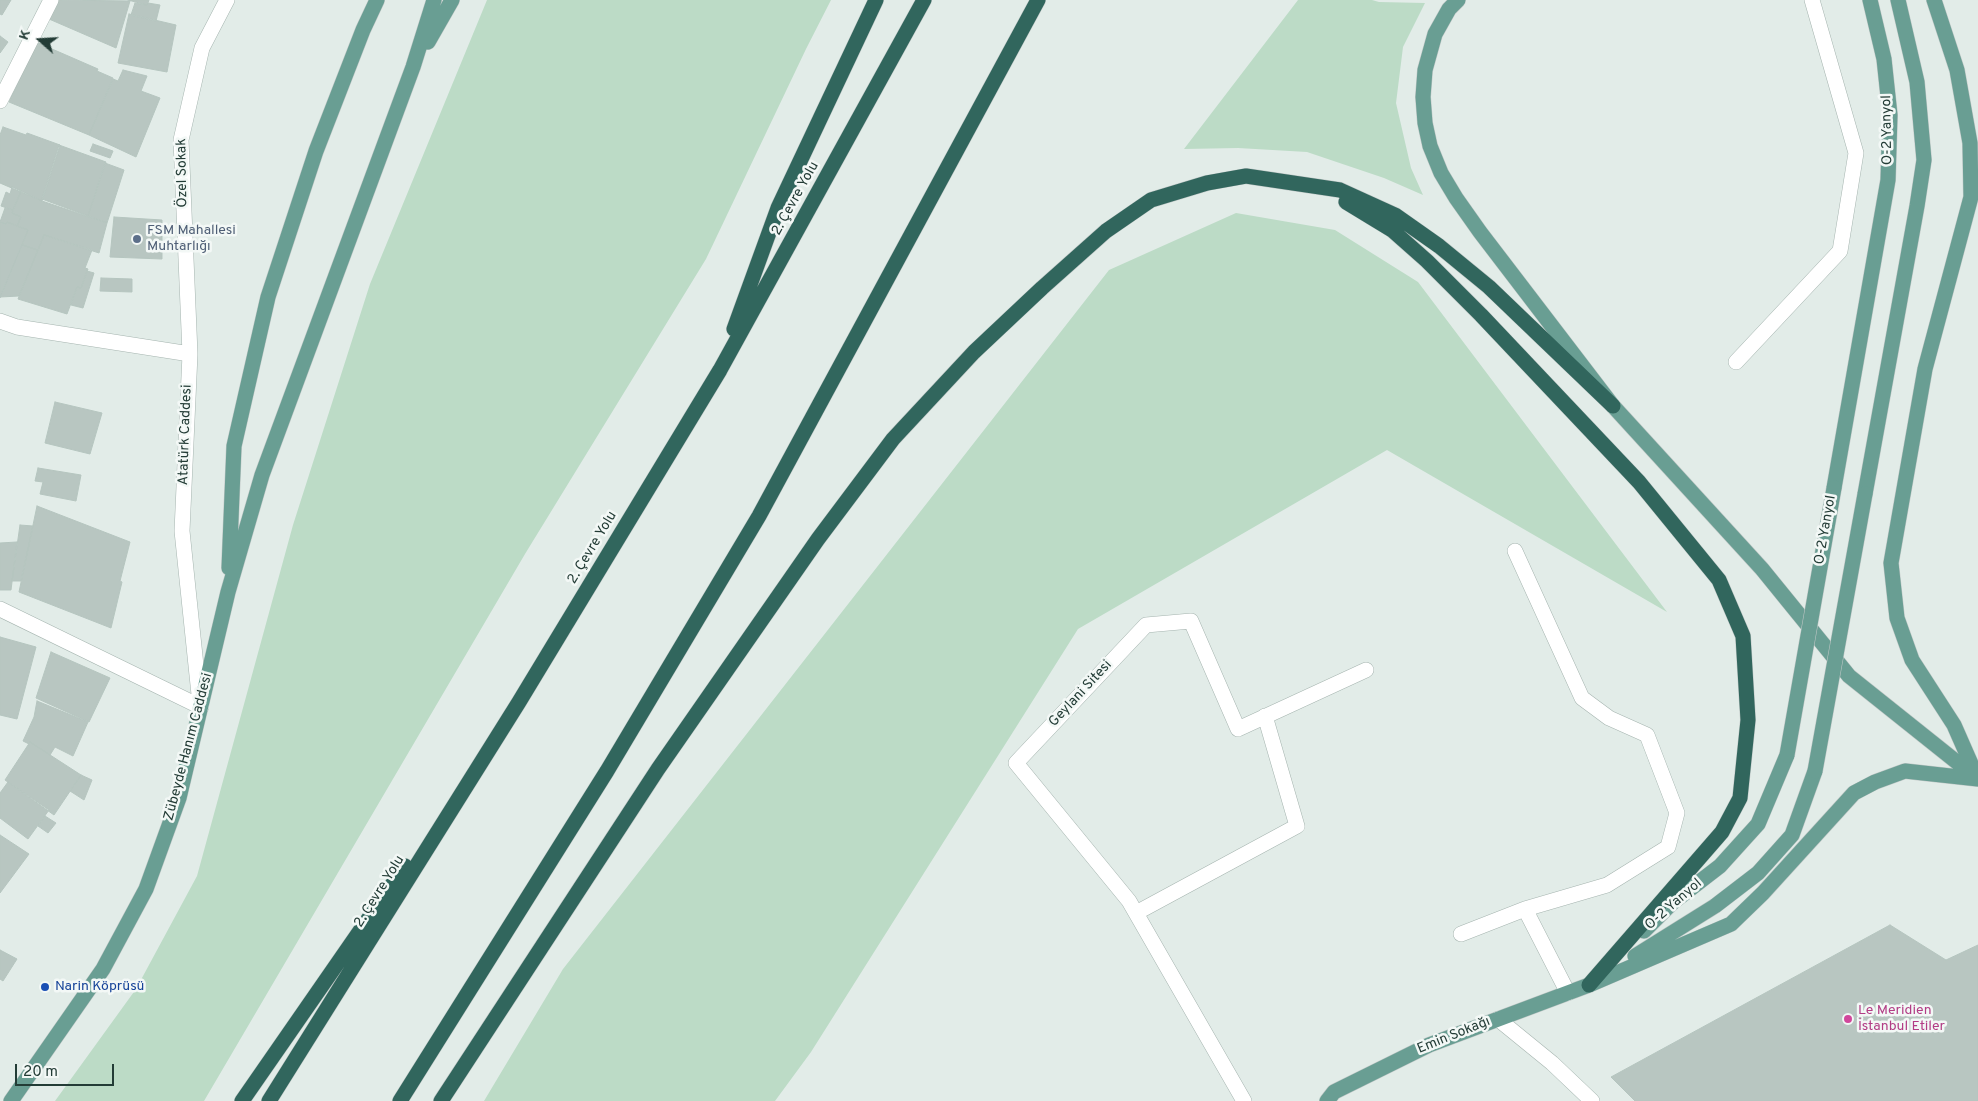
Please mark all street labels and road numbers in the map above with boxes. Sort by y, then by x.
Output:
street label: O-2 Yanyol [1879,95,1897,165]
street label: Özel Sokak [174,138,192,208]
street label: 2. Çevre Yolu [769,159,823,239]
street label: Atatürk Caddesi [176,384,196,486]
street label: O-2 Yanyol [1812,494,1840,566]
street label: 2. Çevre Yolu [565,509,621,587]
street label: Geylani Sitesi [1046,657,1116,731]
street label: Zübeyde Hanım Caddesi [161,671,217,823]
street label: 2. Çevre Yolu [351,853,409,931]
street label: O-2 Yanyol [1642,876,1706,934]
street label: Emin Sokağı [1415,1014,1493,1058]

